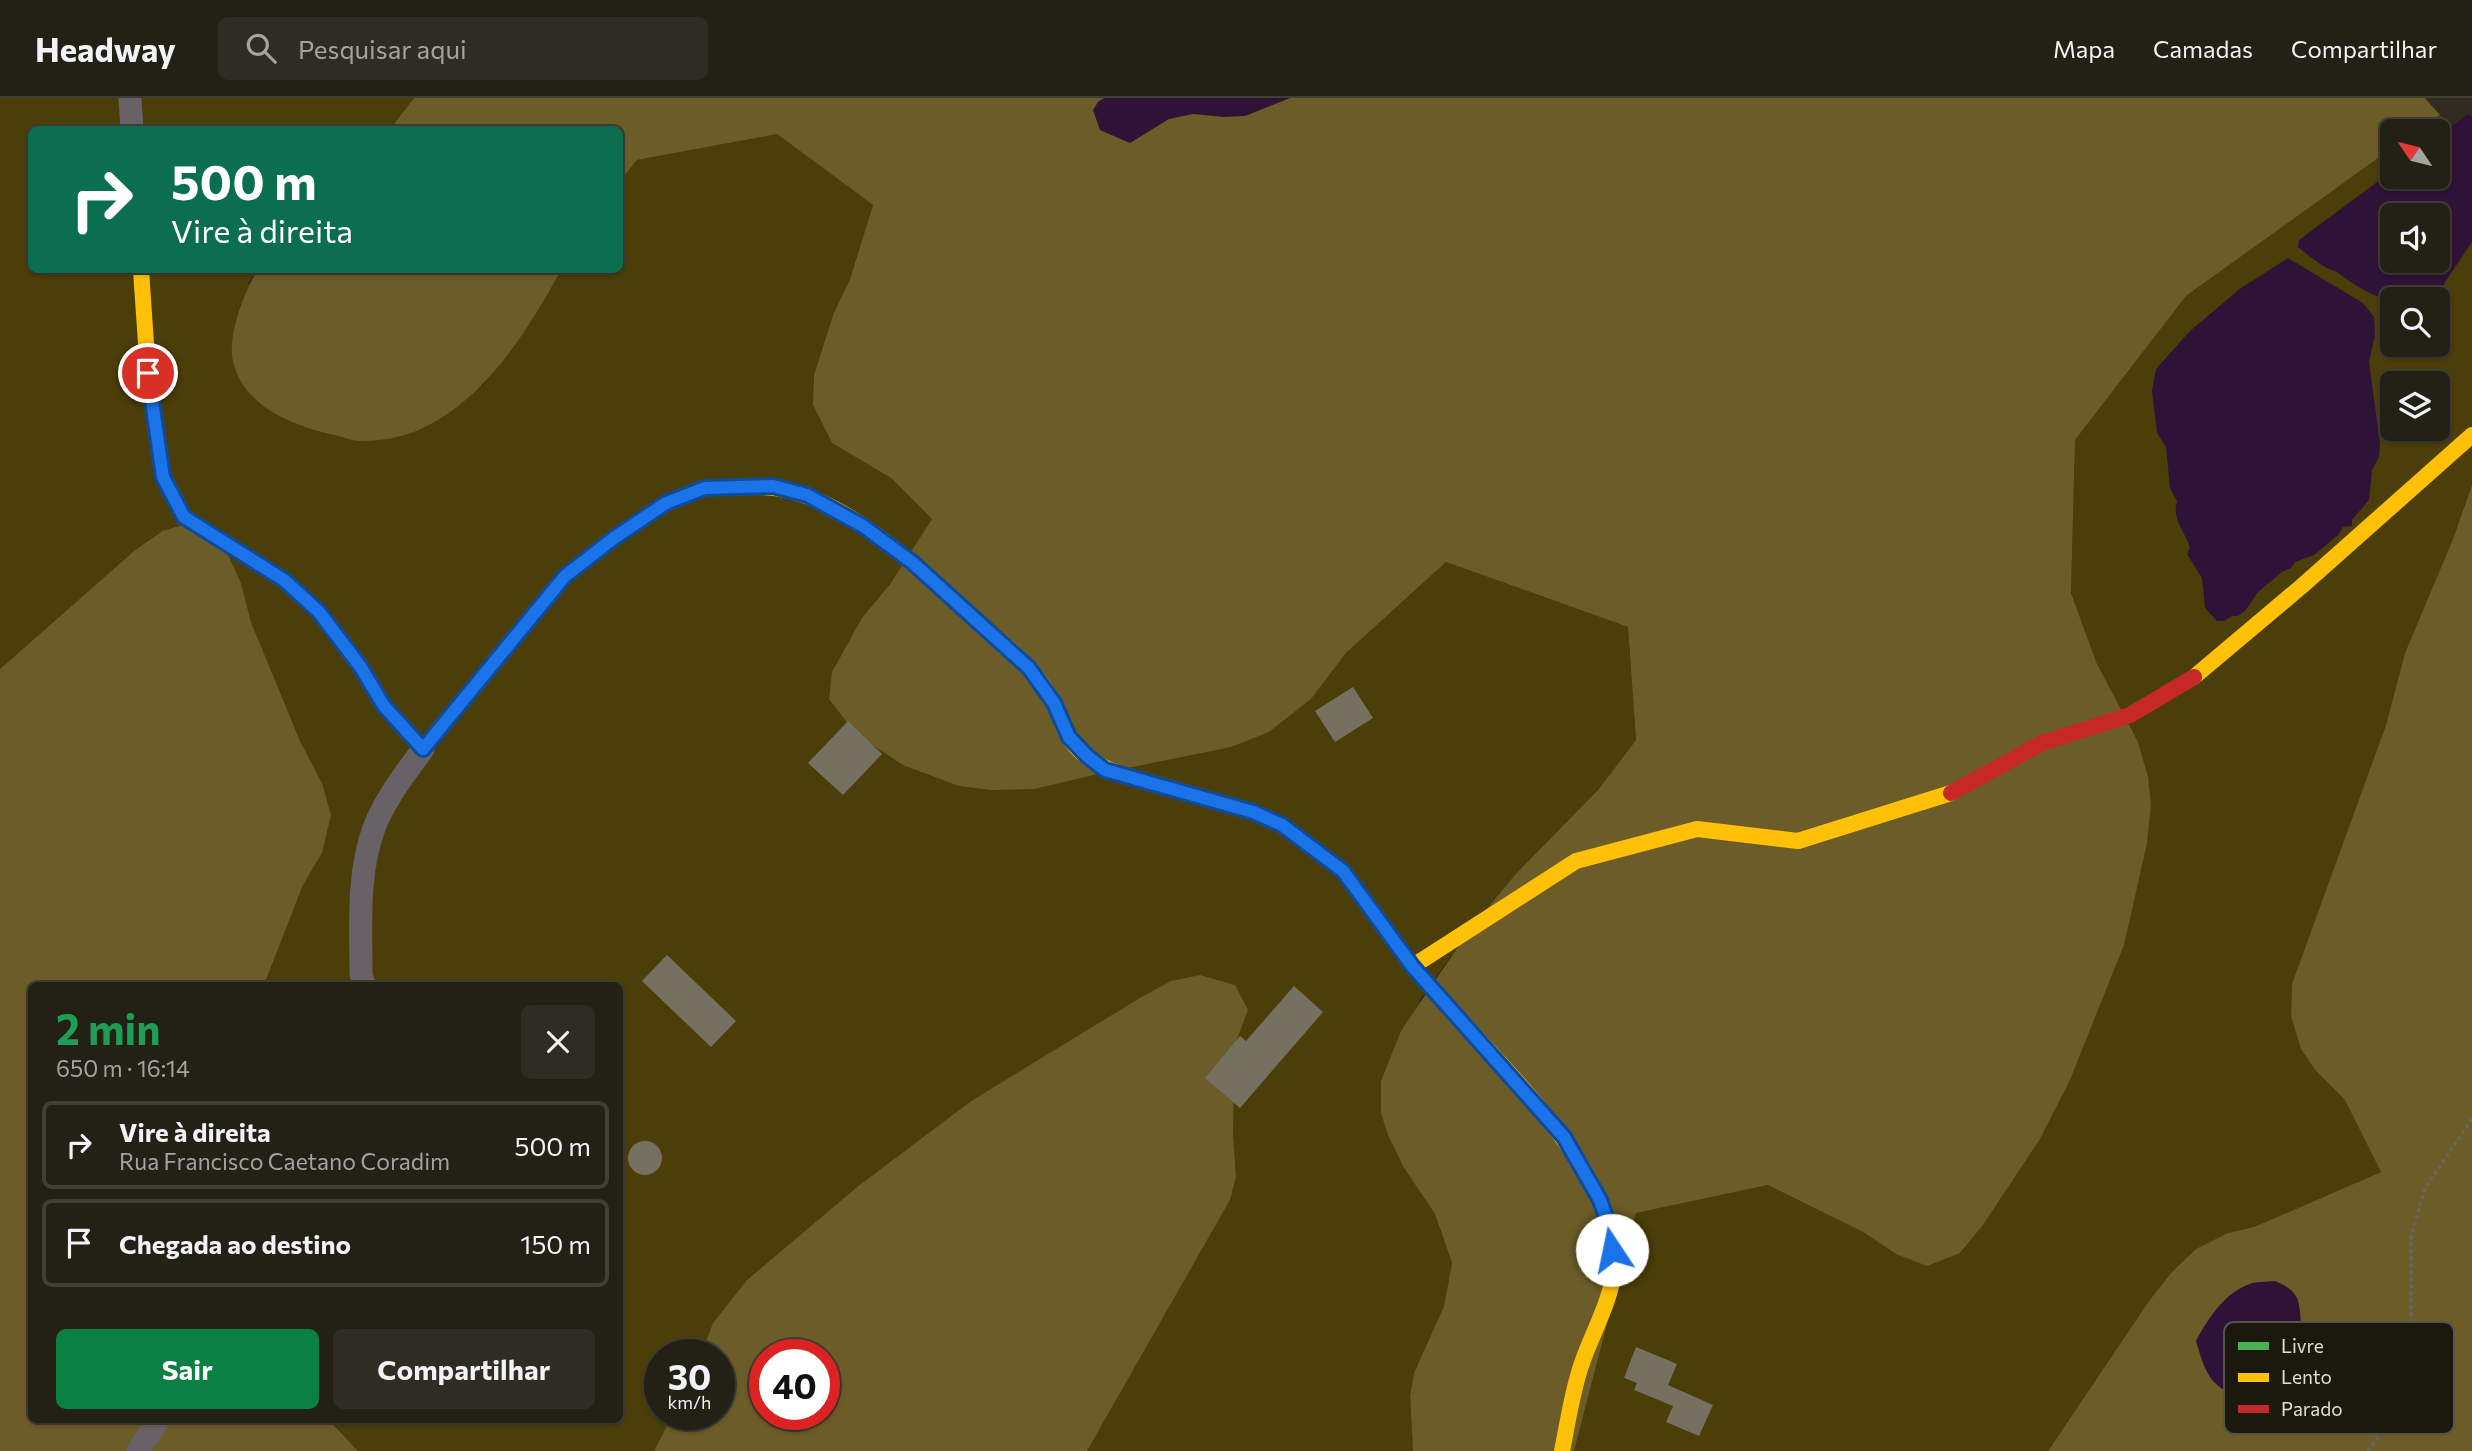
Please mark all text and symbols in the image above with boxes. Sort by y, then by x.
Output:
search box [218,17,708,80]
text: Headway [35,28,176,69]
icon: search [242,29,280,67]
text: Pesquisar aqui [298,33,467,64]
text: Mapa [2053,34,2115,63]
text: Camadas [2153,34,2253,63]
text: Compartilhar [2291,34,2437,63]
north arrow [2380,119,2450,189]
map controls [2380,119,2450,441]
text: 500 m [171,150,317,210]
icon: right [56,154,147,245]
button: sound [2380,203,2450,273]
text: Vire à direita [171,210,353,250]
button: search [2380,287,2450,357]
pin [118,343,178,403]
icon: arrive [129,354,167,392]
button: layers [2380,371,2450,441]
text: 2 min [56,1002,161,1054]
button: close [521,1005,595,1079]
text: 650 m · 16:14 [56,1054,190,1082]
text: Vire à direita [119,1116,271,1147]
icon: right [60,1126,98,1164]
text: 500 m [514,1130,591,1161]
text: Rua Francisco Caetano Coradim [119,1147,450,1175]
position arrow [1575,1213,1649,1287]
icon: arrive [60,1224,98,1262]
text: Chegada ao destino [119,1228,351,1259]
text: 150 m [520,1228,591,1259]
legend [2224,1322,2454,1434]
button: Sair [56,1329,319,1409]
button: Compartilhar [333,1329,595,1409]
text: Livre [2281,1334,2324,1357]
speed limit sign: 40 [749,1339,840,1430]
text: 30 [668,1354,711,1397]
text: Lento [2281,1365,2332,1388]
text: km/h [668,1391,711,1413]
text: Parado [2281,1397,2343,1420]

